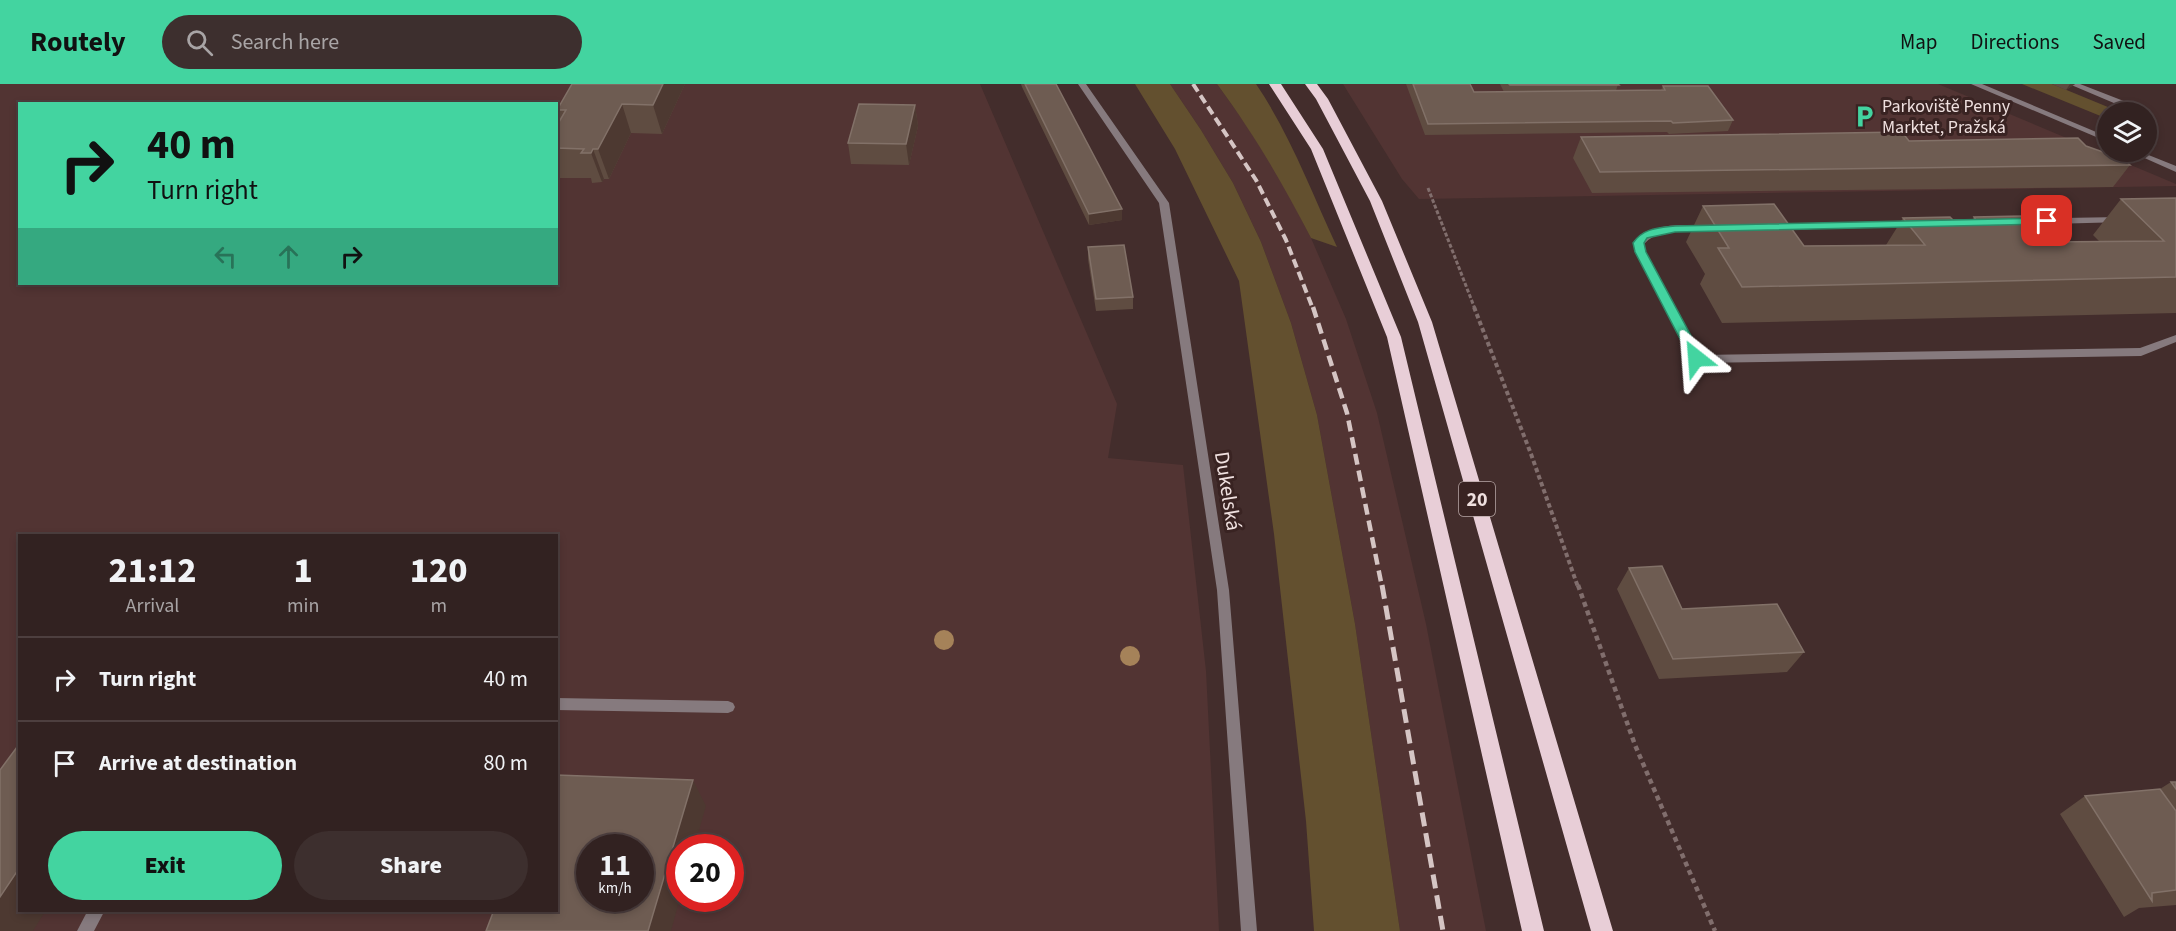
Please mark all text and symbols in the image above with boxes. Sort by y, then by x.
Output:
search box [162,15,582,69]
text: Routely [30,22,126,62]
icon: search [183,26,216,59]
text: Search here [231,26,339,58]
text: Map [1900,27,1938,57]
text: Directions [1971,27,2059,57]
text: Saved [2092,27,2146,57]
place label: Parkoviště Penny Marktet, Pražská [1882,94,2011,140]
map controls [2097,102,2157,162]
button: layers [2097,102,2157,162]
parking icon: Parkoviště Penny Marktet, Pražská [1851,103,1877,129]
text: 40 m [147,115,236,175]
icon: right [48,126,126,204]
text: Turn right [147,171,258,210]
pin [2021,195,2072,246]
icon: arrive [2030,204,2063,237]
icon: left [209,240,242,273]
icon: ahead [272,240,305,273]
icon: right [335,240,368,273]
position arrow [1664,326,1728,390]
street label: Dukelská [1207,449,1249,533]
road number: 20 [1459,482,1495,516]
text: 21:12 [108,545,197,596]
text: 1 [294,545,313,596]
text: 120 [410,545,468,596]
text: Arrival [126,592,179,620]
text: min [287,592,319,620]
text: m [430,592,447,620]
icon: right [48,663,81,696]
text: Turn right [99,663,196,695]
text: 40 m [483,663,528,695]
icon: arrive [48,747,81,780]
text: Arrive at destination [99,747,297,779]
text: 80 m [483,747,528,779]
button: Exit [48,831,282,900]
button: Share [294,831,528,900]
speed limit sign: 20 [666,834,744,912]
text: 11 [599,844,631,887]
text: km/h [598,878,632,899]

